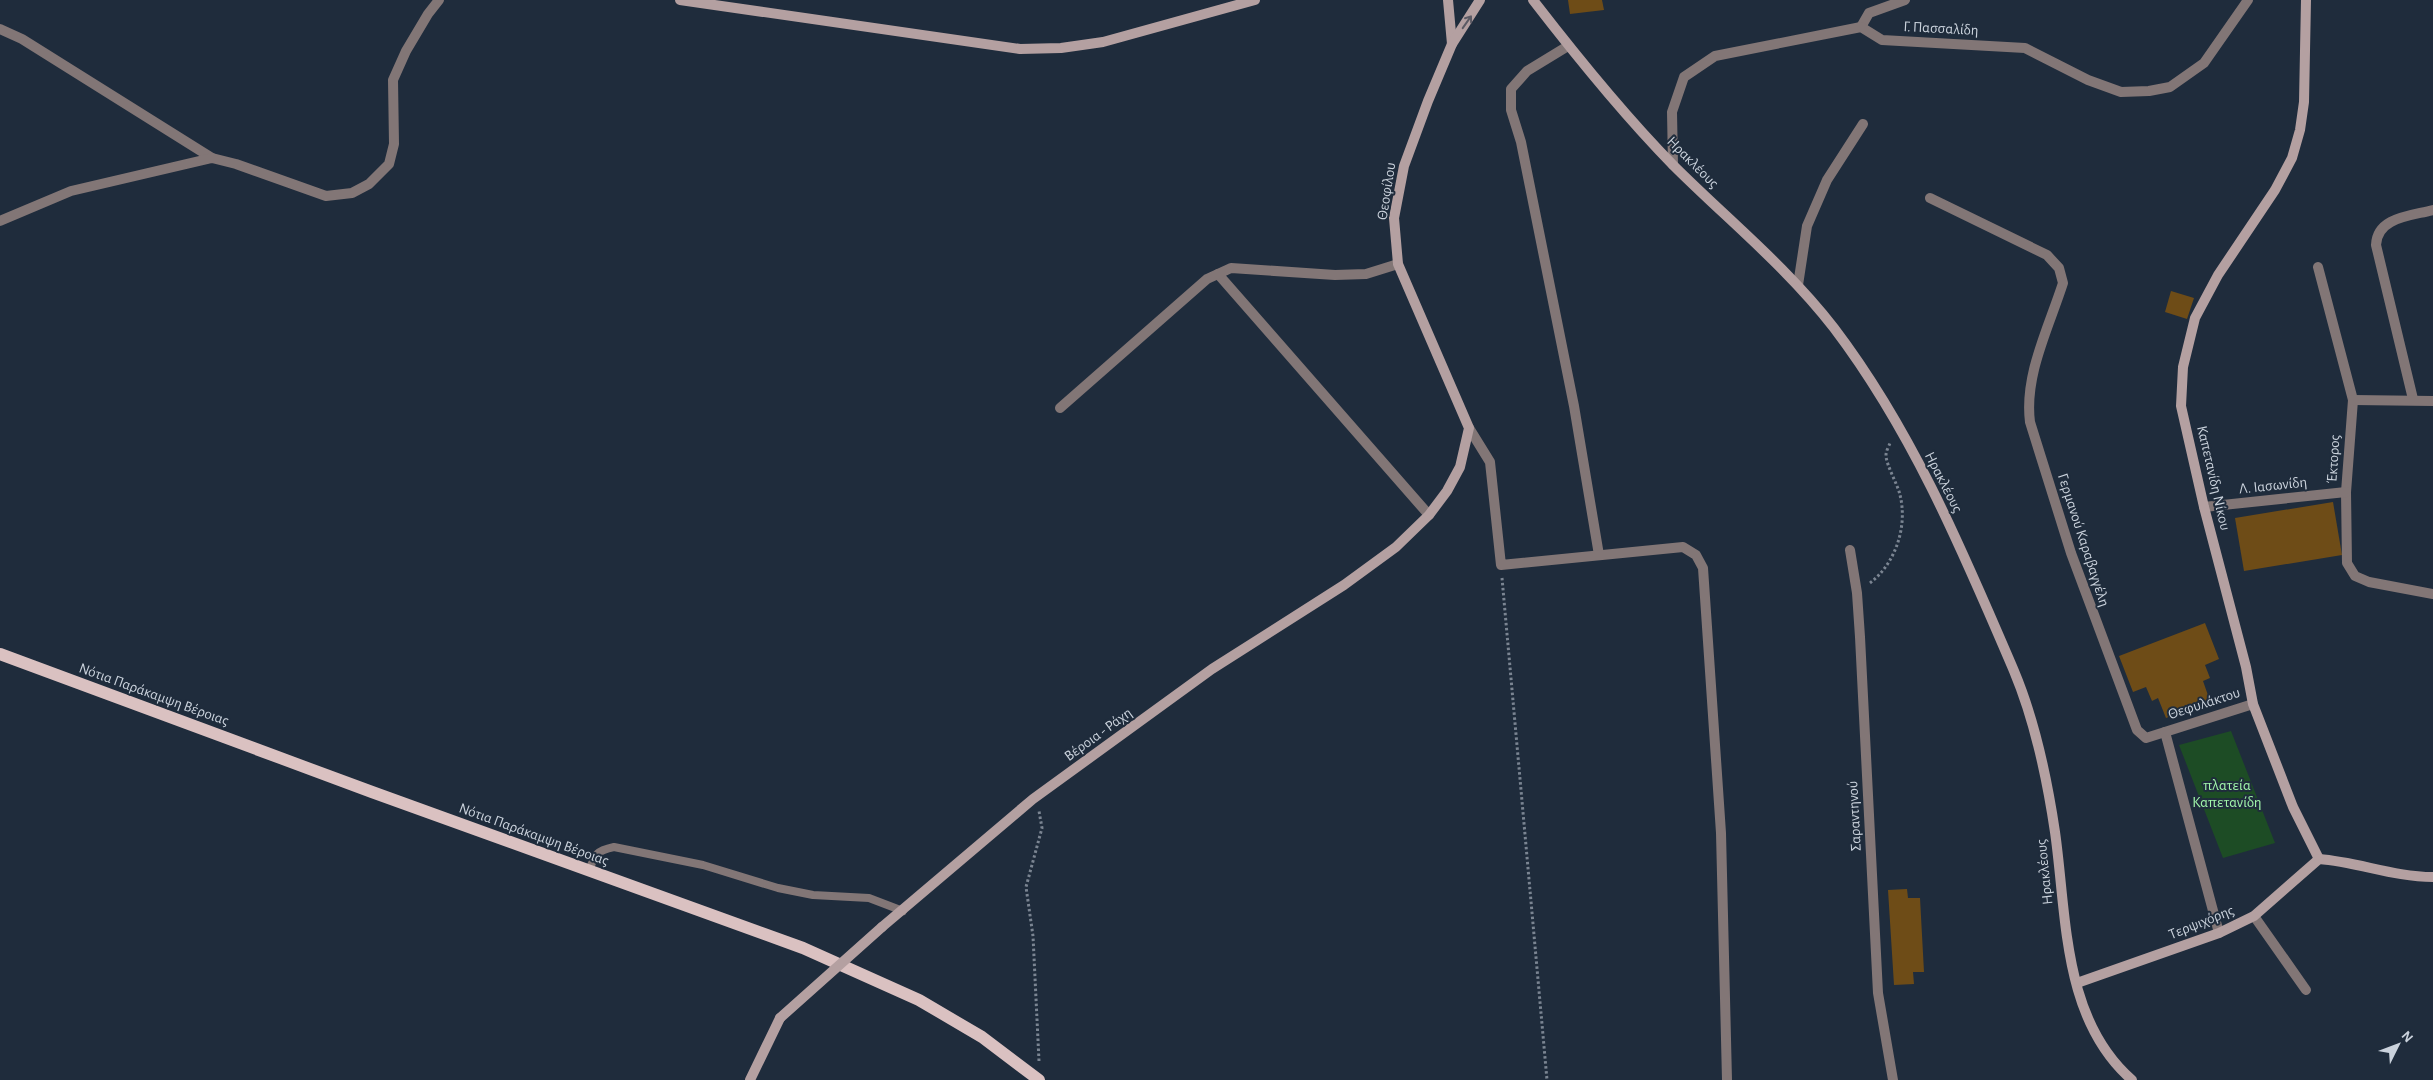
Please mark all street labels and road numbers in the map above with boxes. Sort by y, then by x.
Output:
street label: Γ. Πασσαλίδη [1903,19,1979,38]
street label: Ηρακλέους [1664,134,1721,191]
street label: Θεοφίλου [1375,161,1398,221]
street label: Καπετανίδη Νίκου [2194,424,2233,532]
street label: Έκτορος [2324,434,2343,484]
street label: Ηρακλέους [1922,449,1965,515]
street label: Γερμανού Καραβαγγέλη [2055,472,2112,609]
street label: Λ. Ιασωνίδη [2238,474,2308,497]
street label: Νότια Παράκαμψη Βέροιας [77,660,231,729]
street label: Θεφυλάκτου [2166,685,2242,722]
street label: Βέροια - Ράχη [1062,705,1135,764]
street label: Σαραντηνού [1845,780,1864,852]
street label: Νότια Παράκαμψη Βέροιας [457,800,611,869]
street label: Ηρακλέους [2034,838,2055,905]
street label: Τερψιχόρης [2166,903,2236,942]

